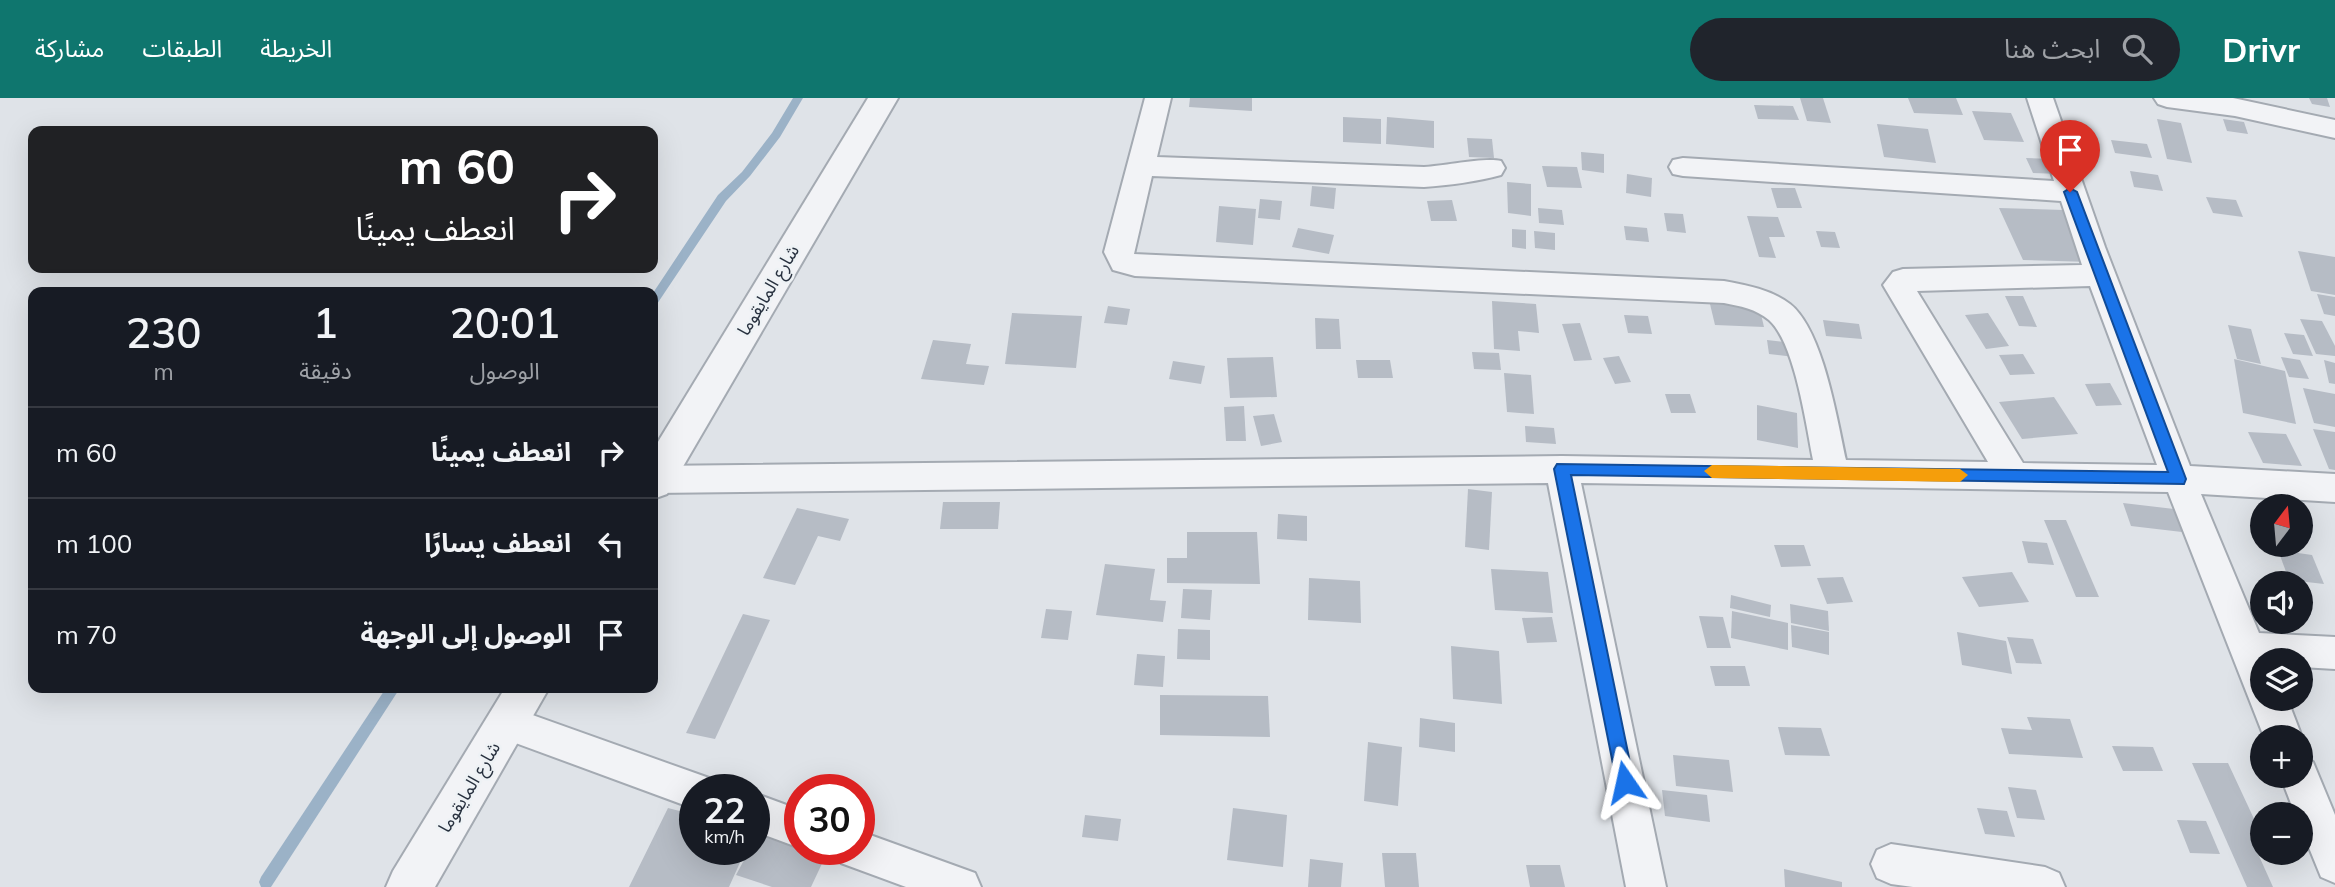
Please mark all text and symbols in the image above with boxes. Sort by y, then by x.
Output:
search box [1690,18,2180,81]
text: Drivr [2222,29,2300,70]
icon: search [2118,30,2156,68]
text: ابحث هنا [2004,32,2100,65]
text: مشاركة [35,33,104,63]
text: الطبقات [142,33,222,63]
text: الخريطة [260,33,332,63]
pin [2040,120,2100,192]
icon: arrive [2051,131,2089,169]
text: 60 m [399,135,515,196]
icon: right [539,154,630,245]
text: انعطف يمينًا [356,208,515,248]
street label: شارع المايقوما [732,240,807,341]
text: 1 [313,296,338,349]
text: 20:01 [449,296,560,349]
text: 230 [126,306,201,359]
text: دقيقة [299,356,352,385]
text: الوصول [470,356,540,385]
text: m [154,357,174,386]
icon: right [592,434,630,472]
text: انعطف يمينًا [431,435,571,468]
text: 60 m [56,436,117,469]
north arrow [2250,494,2314,556]
map controls [2250,494,2313,865]
icon: left [592,525,630,563]
text: انعطف يسارًا [424,526,571,559]
text: 100 m [56,527,132,560]
button: sound [2250,571,2313,634]
icon: arrive [592,616,630,654]
text: الوصول إلى الوجهة [360,617,571,650]
text: 70 m [56,618,117,651]
button: layers [2250,648,2313,711]
button: + [2250,725,2313,788]
street label: شارع المايقوما [433,737,508,838]
position arrow [1588,745,1662,819]
speed limit sign: 30 [784,774,875,865]
text: 22 [703,788,746,832]
button: − [2250,802,2313,865]
text: km/h [704,825,745,848]

